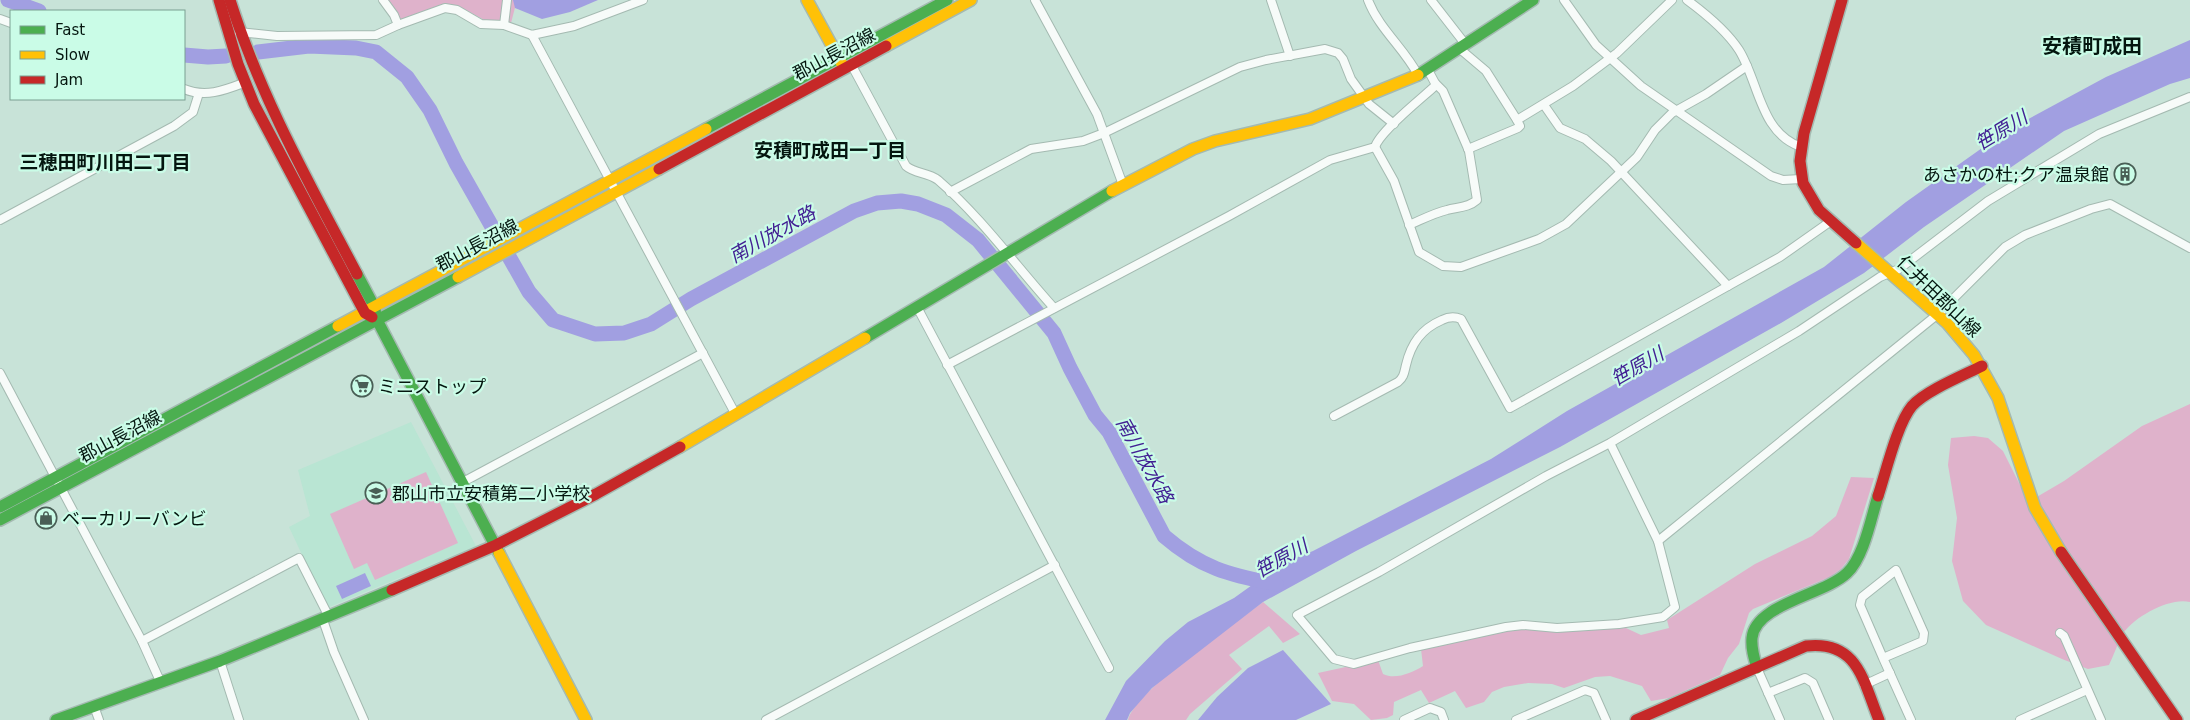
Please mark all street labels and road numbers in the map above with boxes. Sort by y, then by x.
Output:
street label: 郡山長沼線 [789,24,879,84]
street label: 郡山長沼線 [432,215,522,275]
street label: 仁井田郡山線 [1893,251,1985,341]
street label: 郡山長沼線 [75,406,165,466]

